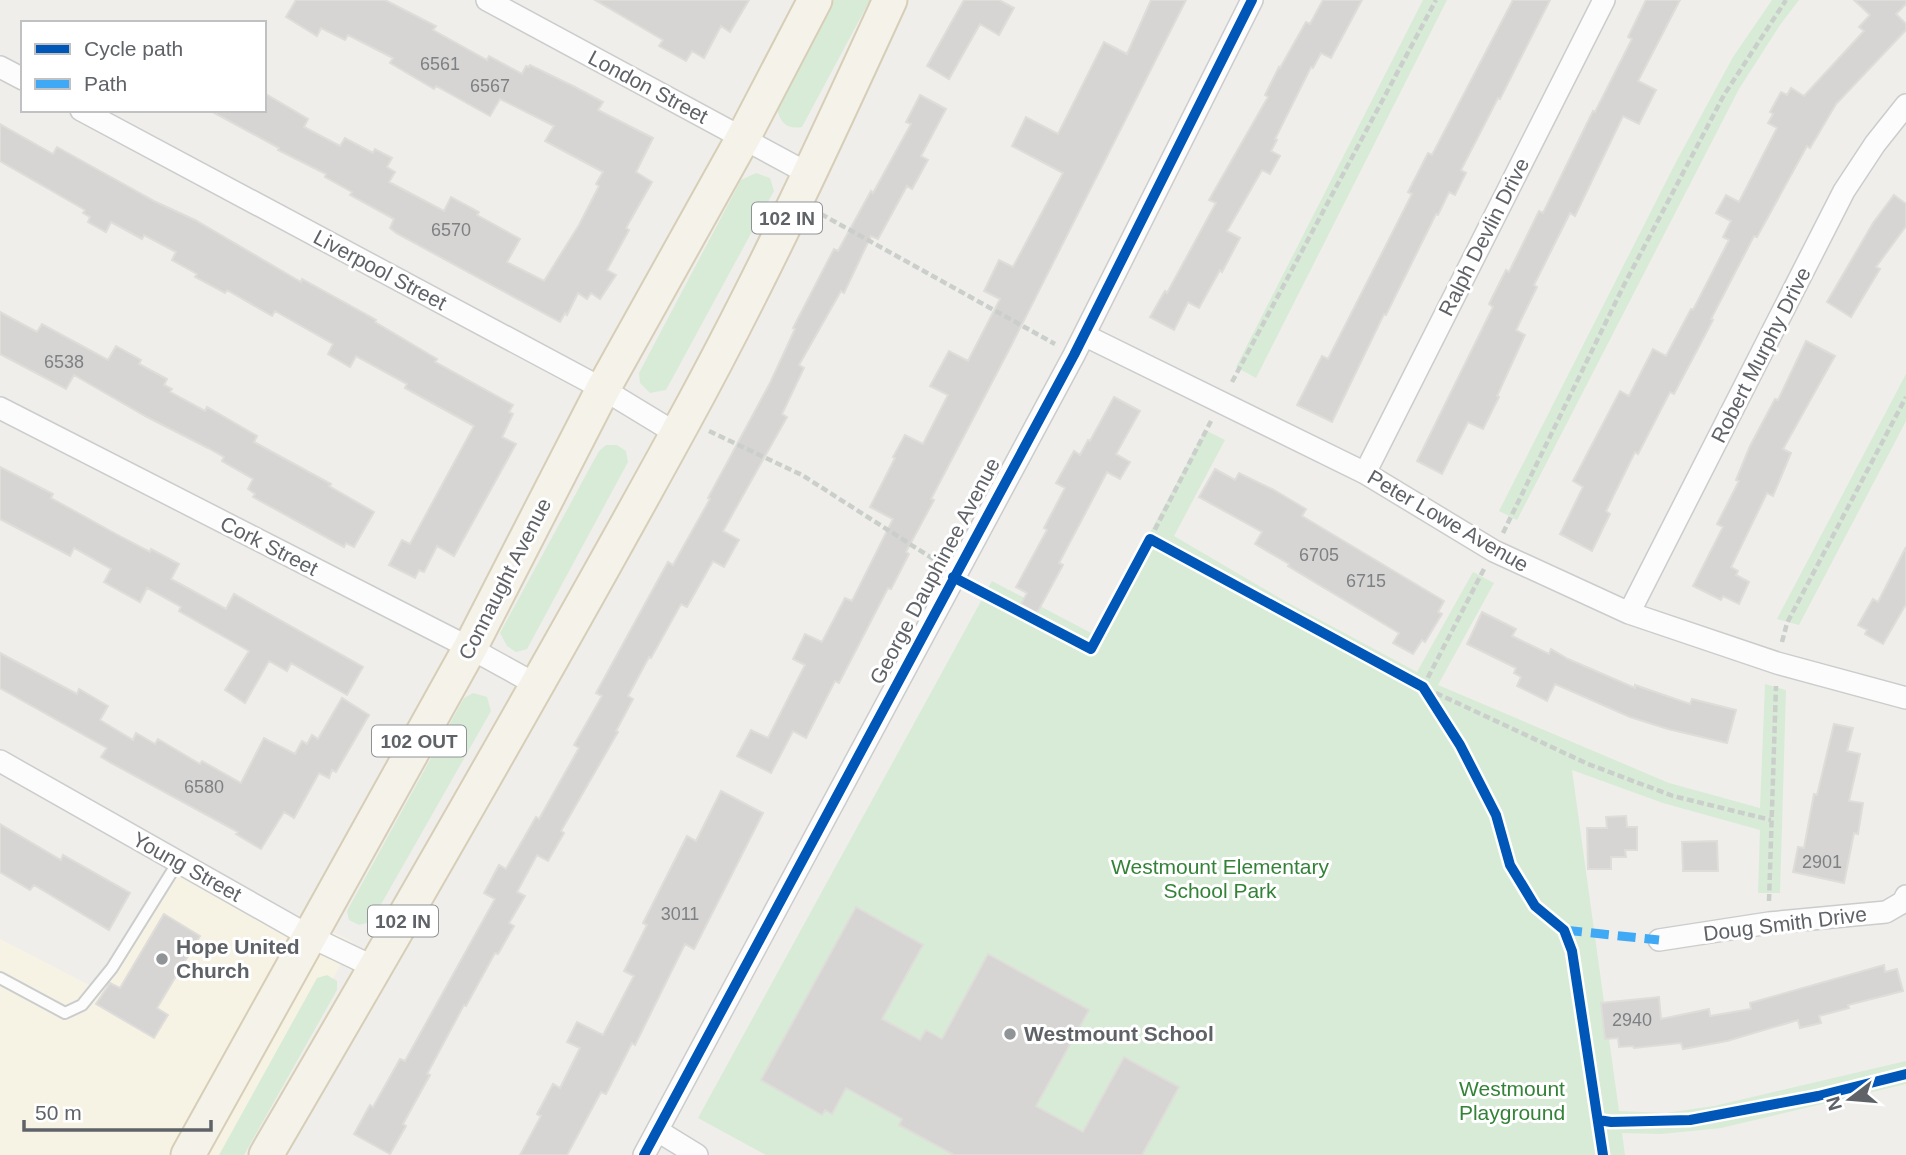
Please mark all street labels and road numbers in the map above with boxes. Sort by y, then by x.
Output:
street label: London Street [585,45,712,128]
street label: Ralph Devlin Drive [1434,154,1533,319]
road number: 102 IN [752,202,822,233]
street label: Liverpool Street [310,225,451,314]
street label: Robert Murphy Drive [1706,263,1815,446]
street label: George Dauphinee Avenue [865,454,1004,688]
street label: Peter Lowe Avenue [1364,465,1533,576]
street label: Connaught Avenue [454,494,555,663]
street label: Cork Street [217,511,322,580]
road number: 102 OUT [372,726,466,756]
street label: Young Street [129,827,246,906]
street label: Doug Smith Drive [1702,902,1868,945]
road number: 102 IN [368,906,438,937]

